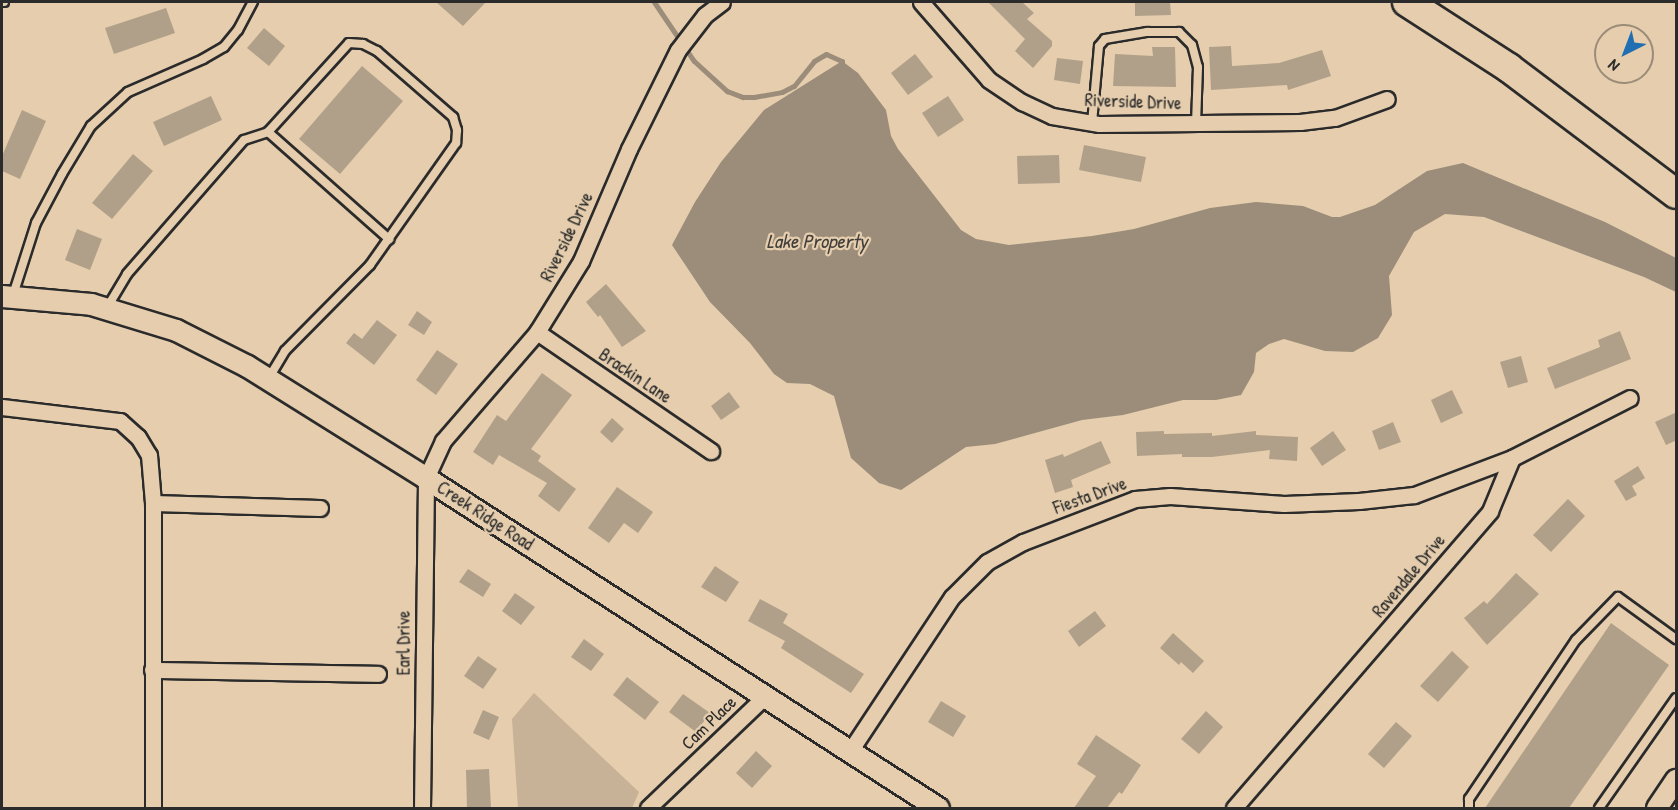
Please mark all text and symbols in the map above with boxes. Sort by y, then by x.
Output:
north arrow [1594,24,1654,84]
text: N [1603,55,1624,77]
street label: Riverside Drive [1084,90,1182,114]
street label: Riverside Drive [536,189,598,285]
water label: Lake Property [766,228,868,252]
street label: Brackin Lane [595,344,675,408]
street label: Fiesta Drive [1051,473,1129,519]
street label: Creek Ridge Road [433,477,537,555]
street label: Ravendale Drive [1368,530,1450,622]
street label: Earl Drive [393,611,415,675]
street label: Cam Place [677,692,741,754]

